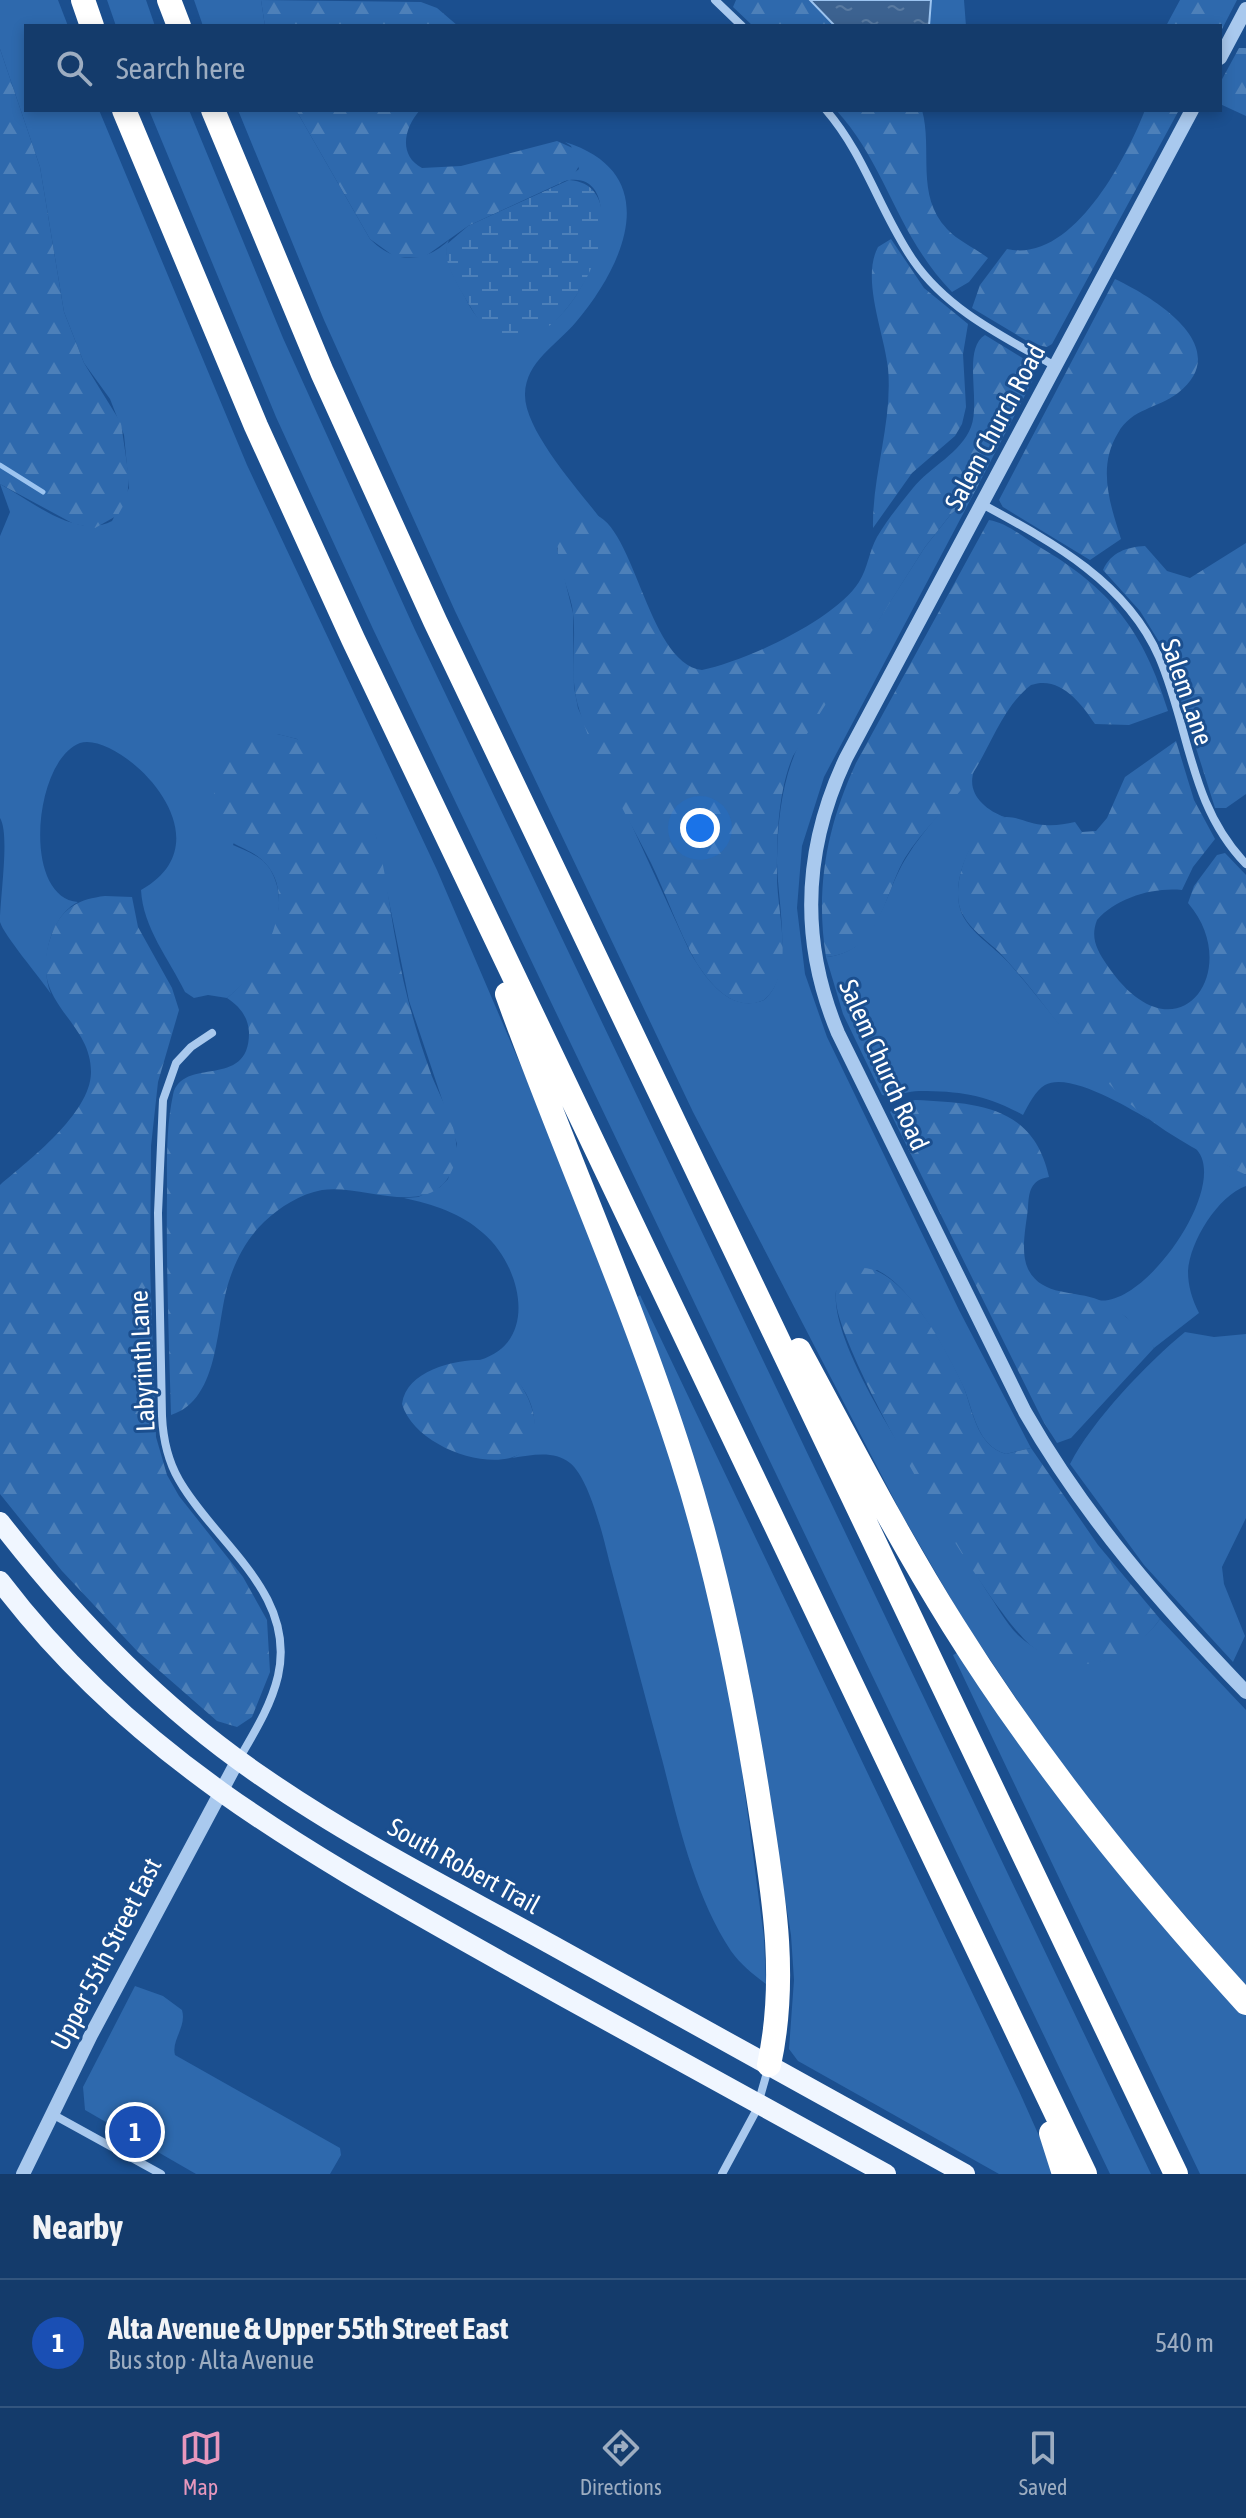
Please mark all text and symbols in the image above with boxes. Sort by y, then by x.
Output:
search box [24,24,1222,112]
icon: search [52,46,96,90]
text: Search here [116,51,245,85]
street label: Salem Church Road [939,339,1051,515]
street label: Salem Lane [1155,635,1219,749]
your location [680,808,720,848]
street label: Salem Church Road [833,975,935,1155]
street label: Labyrinth Lane [123,1290,161,1432]
street label: South Robert Trail [383,1812,545,1920]
street label: Upper 55th Street East [45,1853,167,2055]
pin: 1 [109,2102,161,2162]
text: Nearby [32,2207,123,2246]
text: Alta Avenue & Upper 55th Street East [108,2311,508,2345]
text: 1 [52,2328,64,2358]
text: 540 m [1155,2328,1214,2358]
text: Bus stop · Alta Avenue [108,2345,314,2375]
tab: Map [179,2426,223,2500]
tab: Directions [580,2426,662,2500]
tab: Saved [1019,2426,1067,2500]

